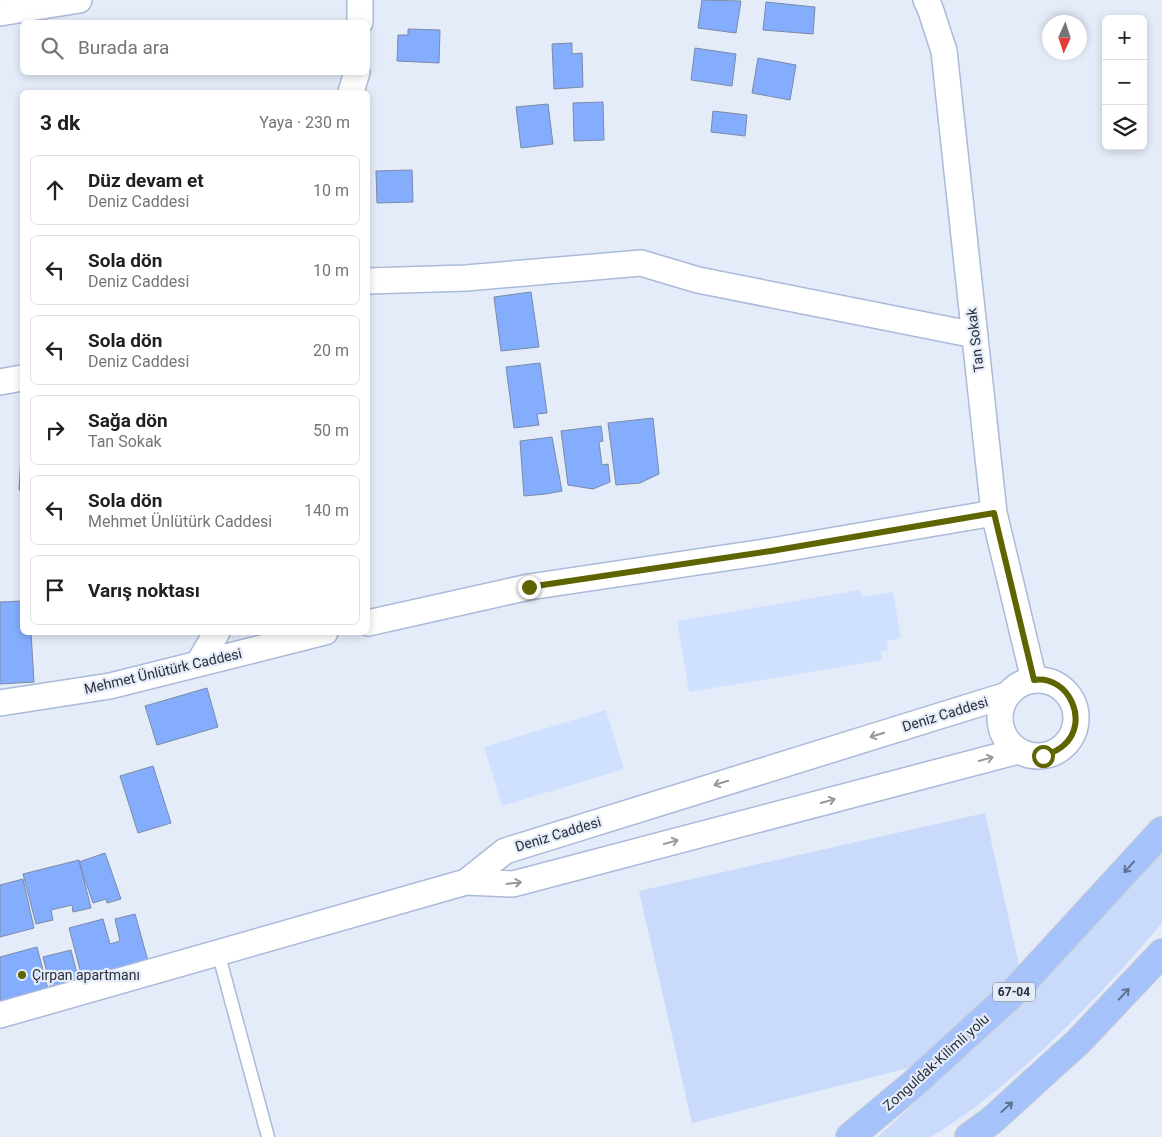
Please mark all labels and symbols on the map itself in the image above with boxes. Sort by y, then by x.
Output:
north arrow [1042,15,1087,60]
street label: Tan Sokak [963,306,987,373]
route end [518,576,541,599]
street label: Mehmet Ünlütürk Caddesi [83,645,243,697]
street label: Deniz Caddesi [900,693,990,735]
one-way arrow [869,731,885,741]
route start [1032,745,1055,768]
one-way arrow [977,754,993,764]
one-way arrow [714,779,730,789]
one-way arrow [820,796,836,805]
street label: Deniz Caddesi [513,813,603,855]
one-way arrow [663,837,679,847]
one-way arrow [1123,860,1135,873]
one-way arrow [506,878,522,888]
place label: Çırpan apartmanı [32,967,140,983]
marker: Çırpan apartmanı [16,969,28,981]
road number: 67-04 [993,982,1035,1002]
one-way arrow [1118,988,1130,1000]
street label: Zonguldak-Kilimli yolu [880,1010,992,1114]
one-way arrow [1001,1101,1014,1113]

